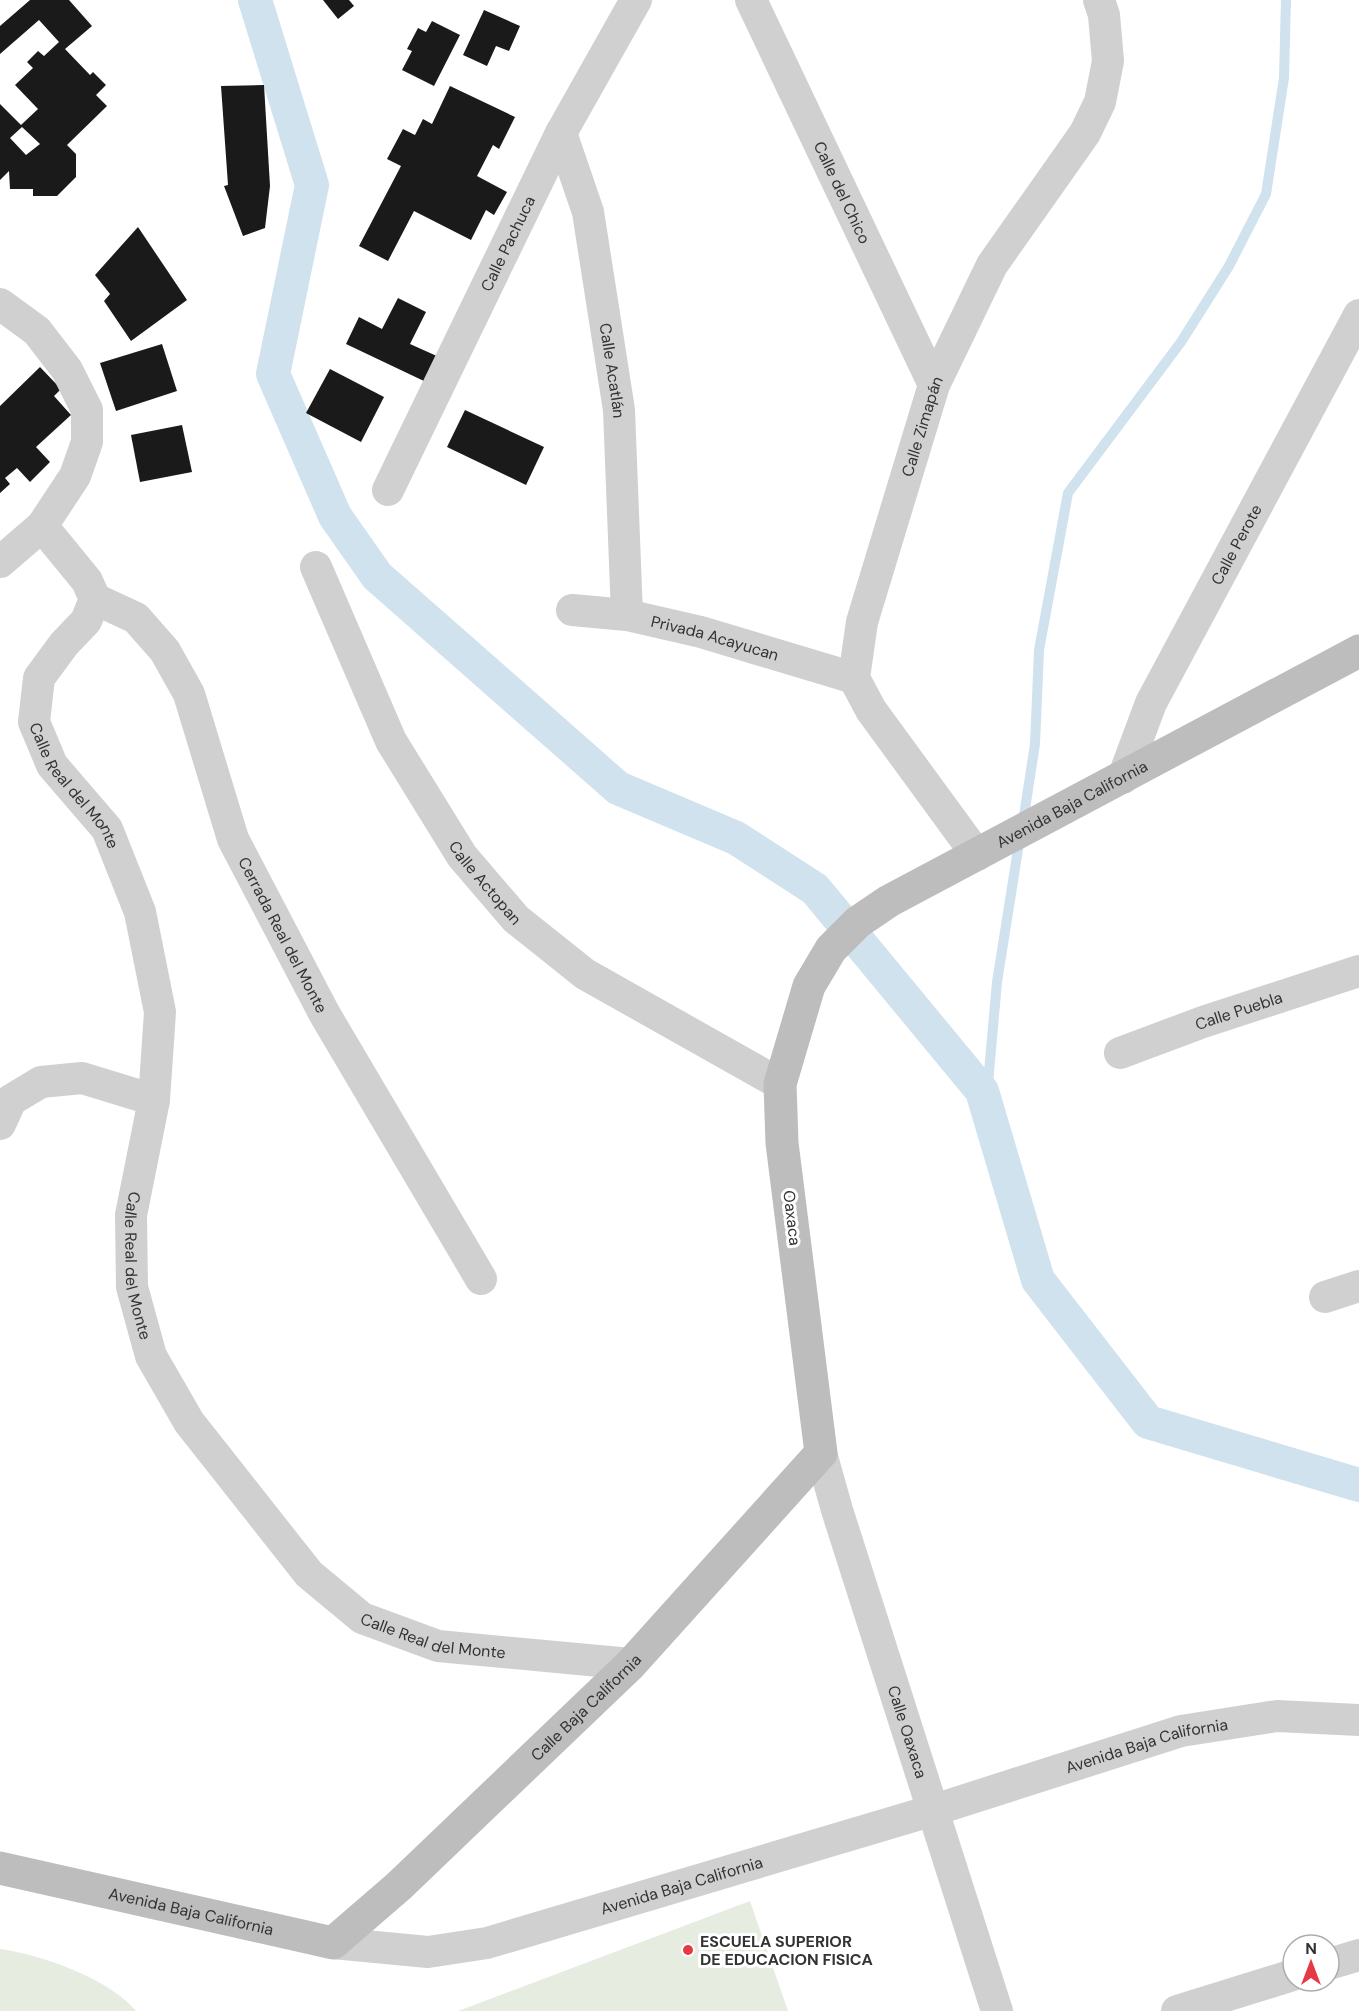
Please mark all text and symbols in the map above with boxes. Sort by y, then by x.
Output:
street label: Calle del Chico [809,138,876,247]
street label: Calle Pachuca [475,192,540,295]
street label: Calle Acatlán [595,321,630,419]
street label: Calle Zimapán [896,372,947,479]
street label: Calle Perote [1206,500,1266,588]
street label: Privada Acayucan [649,610,781,665]
street label: Calle Real del Monte [25,719,124,851]
street label: Avenida Baja California [993,755,1151,853]
street label: Calle Actopan [444,837,527,929]
street label: Cerrada Real del Monte [234,853,333,1016]
street label: Calle Puebla [1192,986,1285,1035]
street label: Oaxaca [778,1189,806,1247]
street label: Calle Real del Monte [121,1190,157,1342]
street label: Calle Real del Monte [358,1608,507,1663]
street label: Calle Baja California [526,1649,646,1765]
street label: Calle Oaxaca [883,1683,932,1781]
street label: Avenida Baja California [1063,1713,1229,1778]
street label: Avenida Baja California [598,1851,765,1919]
street label: Avenida Baja California [107,1882,276,1940]
place label: ESCUELA SUPERIOR DE EDUCACION FISICA [700,1931,873,1970]
north arrow [1281,1933,1341,1993]
text: N [1305,1938,1317,1959]
marker: ESCUELA SUPERIOR DE EDUCACION FISICA [681,1943,695,1957]

